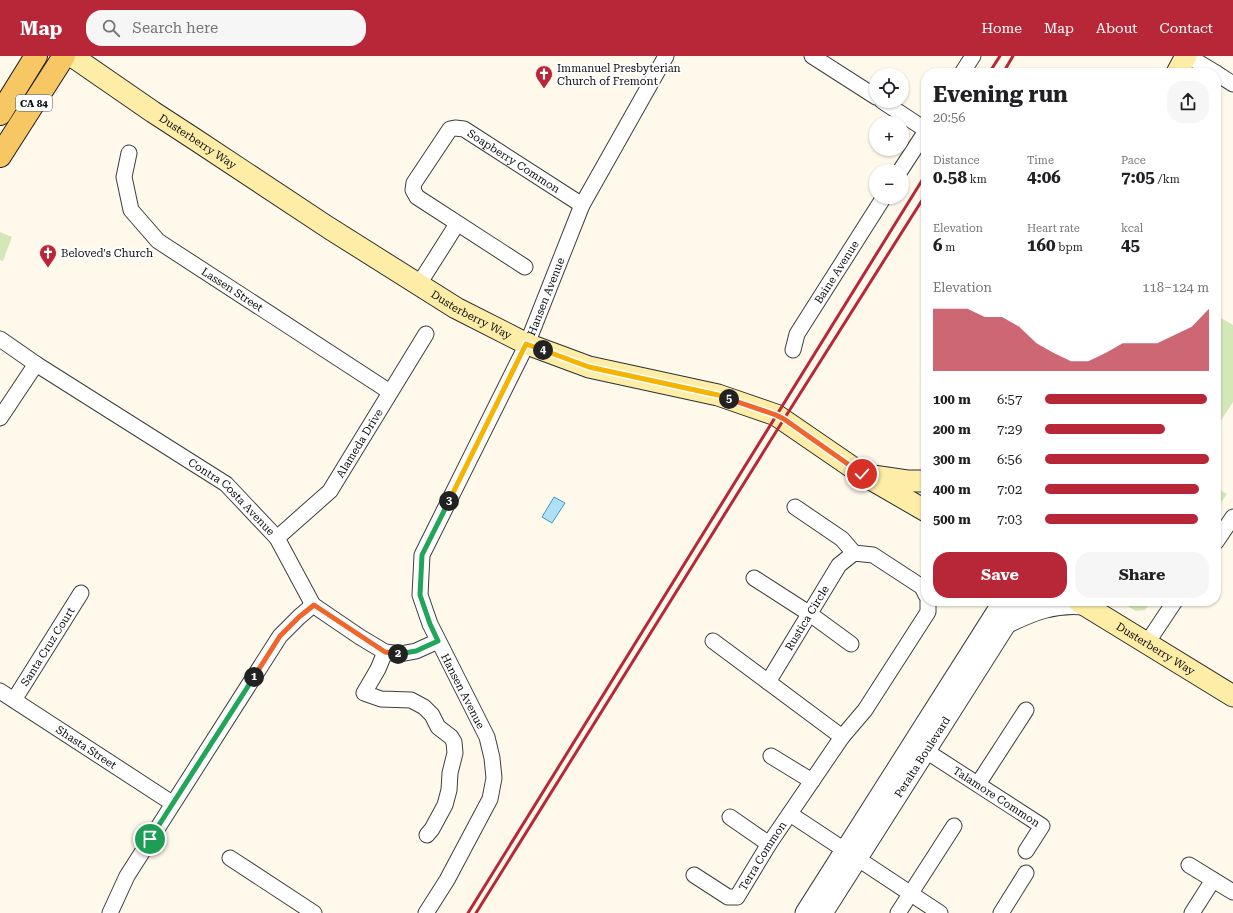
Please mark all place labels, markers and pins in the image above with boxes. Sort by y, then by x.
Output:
place label: Immanuel Presbyterian Church of Fremont [557,62,681,88]
church icon: Immanuel Presbyterian Church of Fremont [534,64,554,89]
church icon: Beloved's Church [38,243,58,268]
place label: Beloved's Church [61,247,153,260]
pin: 4 [533,340,553,360]
pin: 5 [719,389,739,409]
pin [845,457,879,491]
pin: 3 [439,491,459,511]
pin: 2 [388,644,408,664]
pin: 1 [244,667,264,687]
pin [133,822,167,856]

